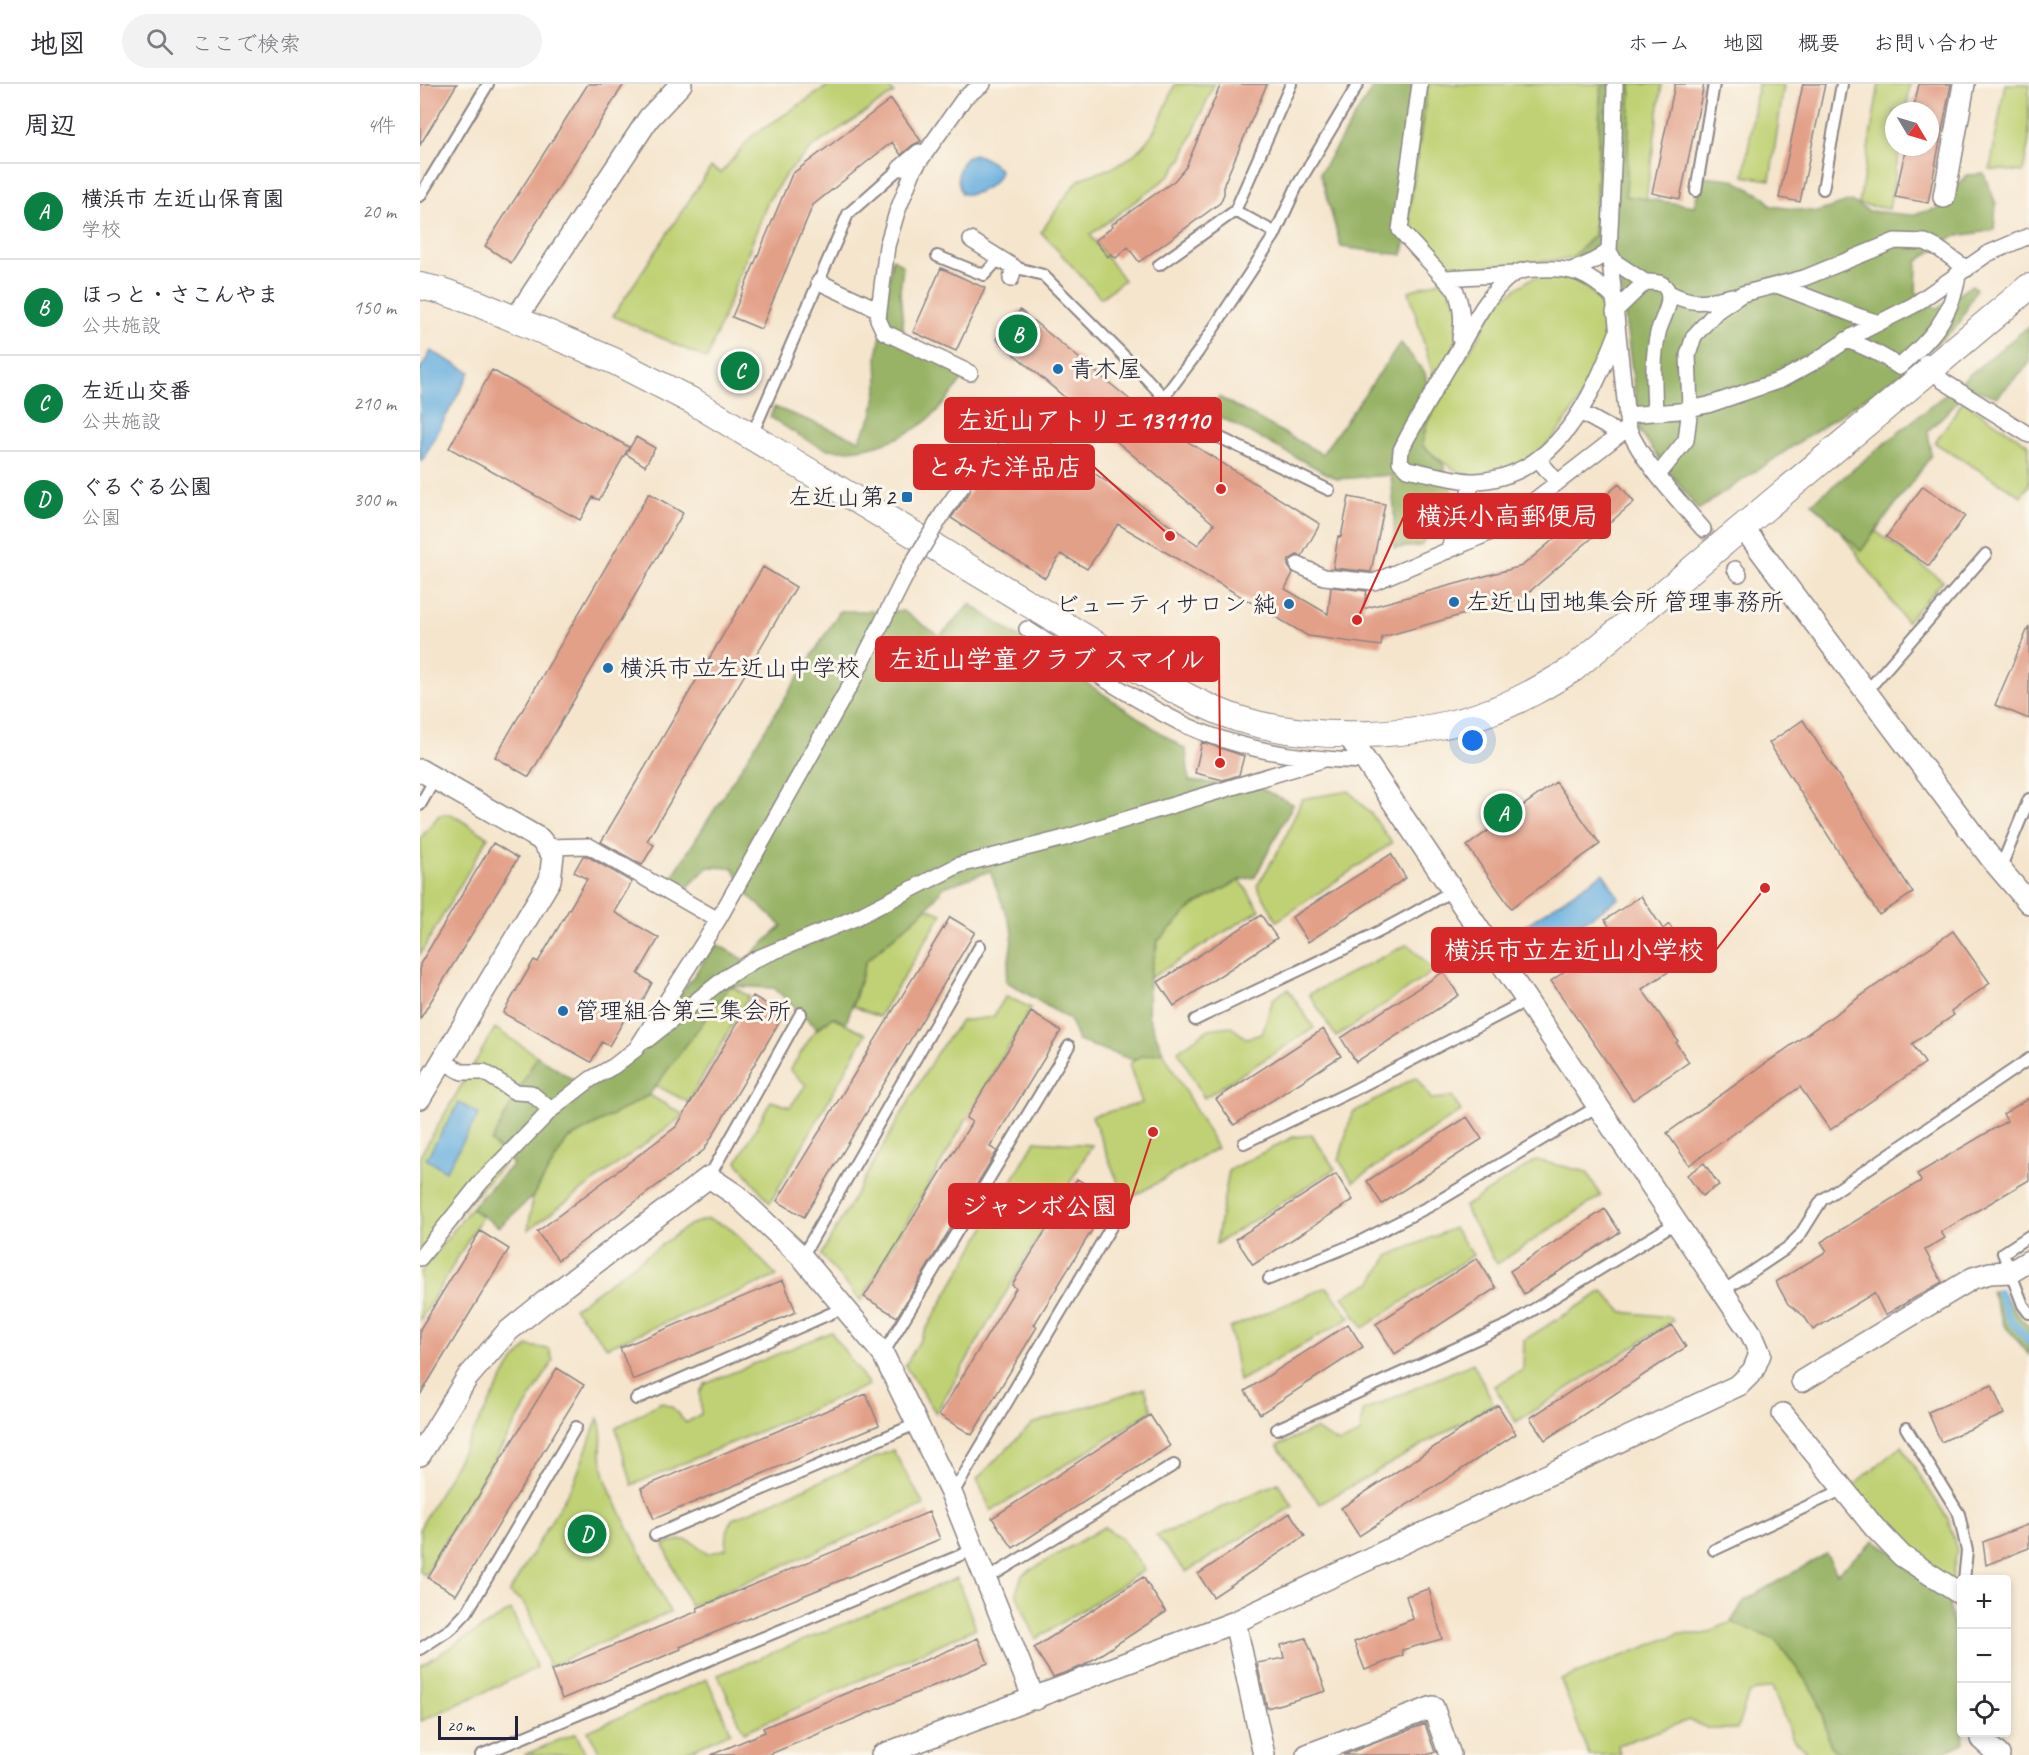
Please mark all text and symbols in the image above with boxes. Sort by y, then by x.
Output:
search box [122,14,542,68]
icon: search [143,25,176,58]
text: 地図 [30,26,86,61]
text: ここで検索 [191,30,301,58]
text: ホーム [1628,30,1690,56]
text: 地図 [1723,30,1765,56]
text: 概要 [1798,30,1840,56]
text: お問い合わせ [1873,30,1999,56]
north arrow [1885,102,1939,156]
text: 周辺 [24,109,76,142]
text: 4件 [367,113,396,138]
text: 横浜市 左近山保育園 [81,185,284,213]
text: A [38,199,49,224]
text: 20 m [362,199,396,224]
text: 学校 [81,217,121,242]
text: ほっと・さこんやま [81,281,279,309]
text: B [38,295,49,320]
text: 150 m [353,295,396,320]
pin: B [998,312,1038,356]
text: 公共施設 [81,313,161,338]
pin: C [720,348,760,394]
place label: 青木屋 [1070,354,1142,384]
marker: 青木屋 [1051,362,1065,376]
text: 左近山交番 [81,377,191,405]
text: C [39,391,48,416]
text: 210 m [353,391,396,416]
callout: 左近山アトリエ131110 [945,398,1221,442]
text: 左近山アトリエ131110 [957,404,1211,437]
text: 公共施設 [81,409,161,434]
callout: とみた洋品店 [914,445,1094,489]
text: とみた洋品店 [926,451,1082,484]
text: ぐるぐる公園 [81,473,212,501]
place label: 左近山第2 [788,482,897,512]
text: D [38,487,49,512]
text: 300 m [353,487,396,512]
marker: 左近山第2 [900,490,914,504]
callout: 横浜小高郵便局 [1404,494,1610,538]
text: 横浜小高郵便局 [1416,500,1598,533]
text: 公園 [81,505,121,530]
place label: 左近山団地集会所 管理事務所 [1466,587,1784,617]
place label: ビューティサロン 純 [1055,589,1277,619]
marker: 左近山団地集会所 管理事務所 [1447,595,1461,609]
marker: ビューティサロン 純 [1282,597,1296,611]
callout: 左近山学童クラブ スマイル [876,637,1219,681]
text: 左近山学童クラブ スマイル [888,643,1206,676]
place label: 横浜市立左近山中学校 [620,653,860,683]
marker: 横浜市立左近山中学校 [601,661,615,675]
your location [1458,726,1487,755]
pin: A [1484,790,1522,836]
callout: 横浜市立左近山小学校 [1432,928,1716,972]
text: 横浜市立左近山小学校 [1444,934,1704,967]
place label: 管理組合第三集会所 [575,996,791,1026]
marker: 管理組合第三集会所 [556,1004,570,1018]
callout: ジャンボ公園 [949,1184,1129,1228]
text: ジャンボ公園 [961,1190,1117,1223]
pin: D [568,1512,606,1556]
map controls [1957,1575,2011,1737]
button: + [1957,1575,2011,1629]
button: − [1957,1629,2011,1683]
button: locate [1957,1683,2011,1737]
scale bar [438,1713,518,1740]
text: 20 m [447,1716,474,1736]

